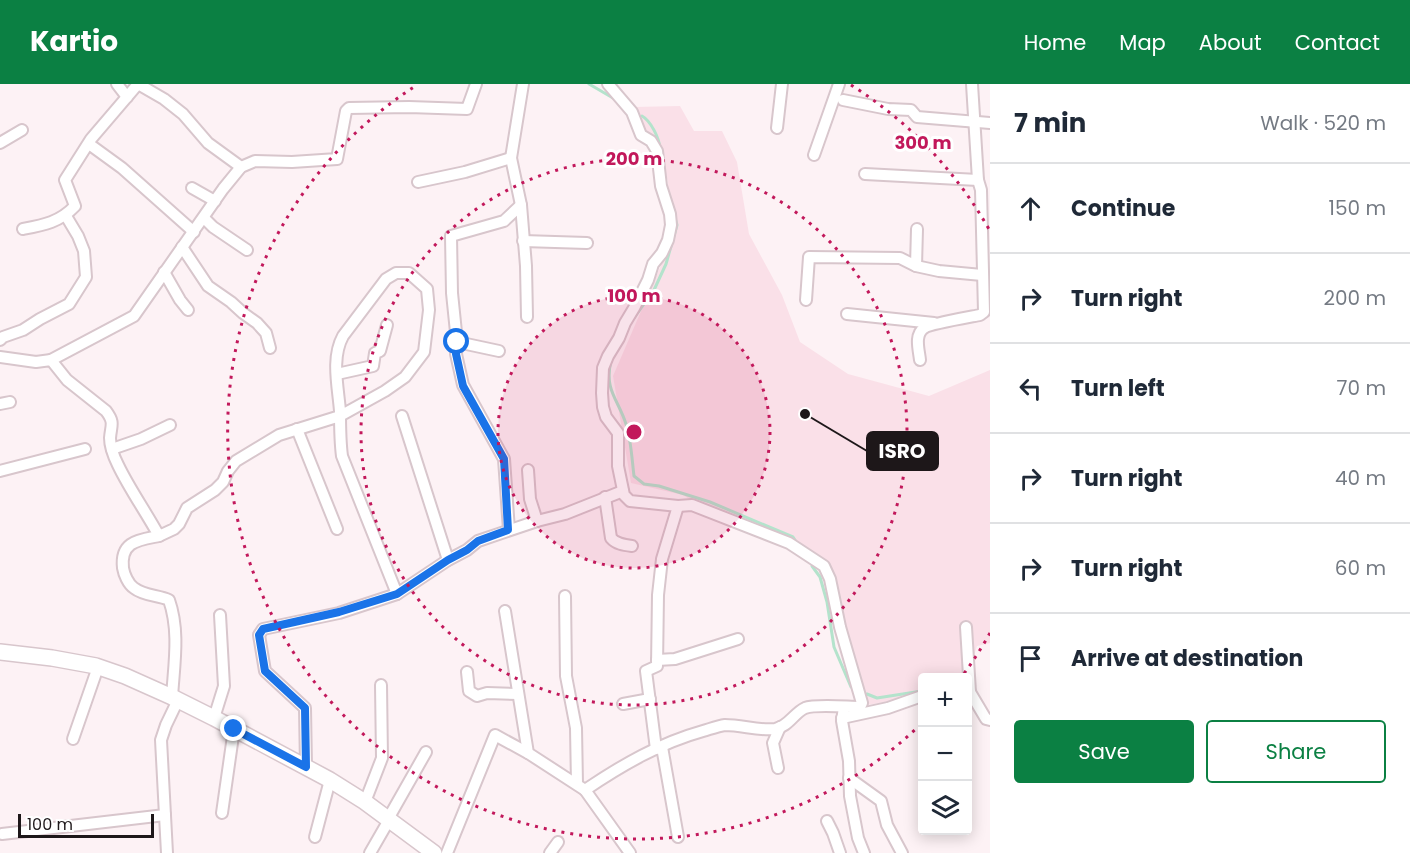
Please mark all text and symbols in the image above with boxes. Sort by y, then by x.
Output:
text: Kartio [30,22,118,61]
text: Home [1024,28,1086,57]
text: Map [1119,28,1166,57]
text: About [1199,28,1262,57]
text: Contact [1295,28,1380,57]
text: 7 min [1014,105,1086,141]
text: Walk · 520 m [1260,109,1386,137]
text: 300 m [894,130,952,155]
text: 200 m [606,146,662,171]
icon: ahead [1014,192,1047,225]
text: Continue [1071,193,1175,224]
text: 150 m [1329,194,1386,222]
icon: right [1014,282,1047,315]
text: 100 m [607,283,661,308]
text: Turn right [1071,283,1182,314]
text: 200 m [1323,284,1386,312]
route start [443,328,469,354]
icon: left [1014,372,1047,405]
text: Turn left [1071,373,1165,404]
text: 70 m [1337,374,1386,402]
centre of rings [624,422,644,442]
callout: ISRO [867,432,938,470]
text: ISRO [879,437,926,465]
icon: right [1014,462,1047,495]
text: Turn right [1071,463,1182,494]
text: 40 m [1335,464,1386,492]
icon: right [1014,552,1047,585]
text: Turn right [1071,553,1182,584]
text: 60 m [1335,554,1386,582]
icon: arrive [1014,642,1047,675]
text: Arrive at destination [1071,643,1303,674]
map controls [918,673,972,835]
button: + [918,673,972,727]
route end [220,715,246,741]
button: Save [1014,720,1194,783]
button: Share [1206,720,1386,783]
button: − [918,727,972,781]
button: layers [918,781,972,835]
scale bar [18,811,154,838]
text: 100 m [27,813,73,836]

